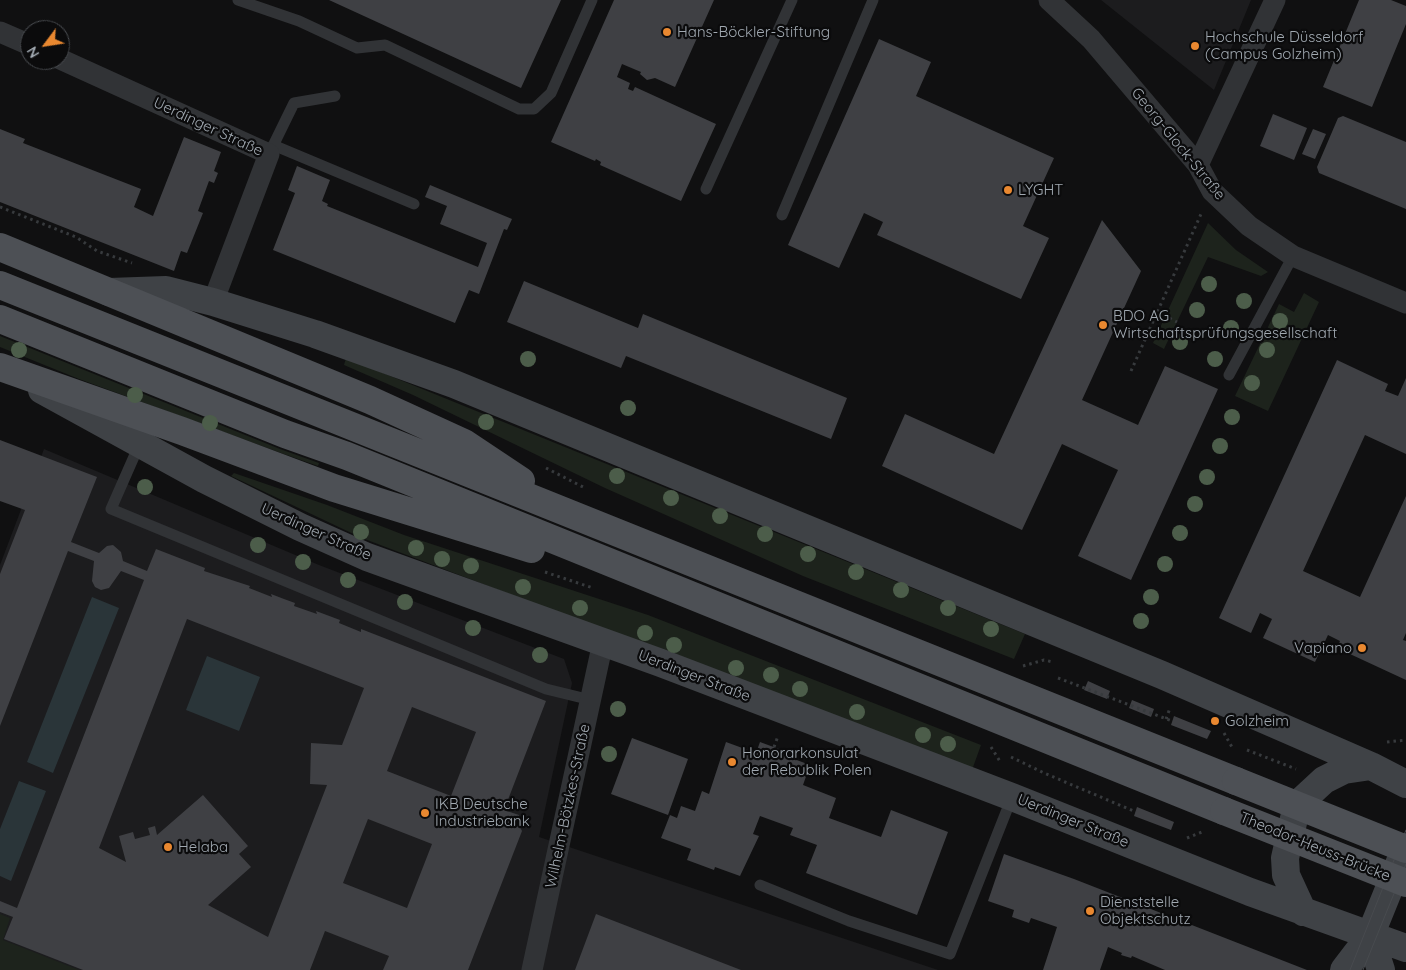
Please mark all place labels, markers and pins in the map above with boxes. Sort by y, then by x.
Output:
place label: Hans-Böckler-Stiftung [677,23,830,41]
marker: Hans-Böckler-Stiftung [661,26,673,38]
place label: Hochschule Düsseldorf (Campus Golzheim) [1205,28,1363,63]
marker: Hochschule Düsseldorf (Campus Golzheim) [1189,40,1201,52]
place label: LYGHT [1018,181,1063,199]
marker: LYGHT [1002,184,1014,196]
place label: BDO AG Wirtschaftsprüfungsgesellschaft [1113,307,1337,342]
marker: BDO AG Wirtschaftsprüfungsgesellschaft [1097,319,1109,331]
place label: Vapiano [1294,639,1352,657]
marker: Vapiano [1356,642,1368,654]
place label: Golzheim [1225,712,1289,730]
marker: Golzheim [1209,715,1221,727]
place label: Honorarkonsulat der Rebublik Polen [742,744,872,779]
marker: Honorarkonsulat der Rebublik Polen [726,756,738,768]
place label: IKB Deutsche Industriebank [435,795,530,830]
marker: IKB Deutsche Industriebank [419,807,431,819]
place label: Helaba [178,838,228,856]
marker: Helaba [162,841,174,853]
place label: Dienststelle Objektschutz [1100,893,1191,928]
marker: Dienststelle Objektschutz [1084,905,1096,917]

